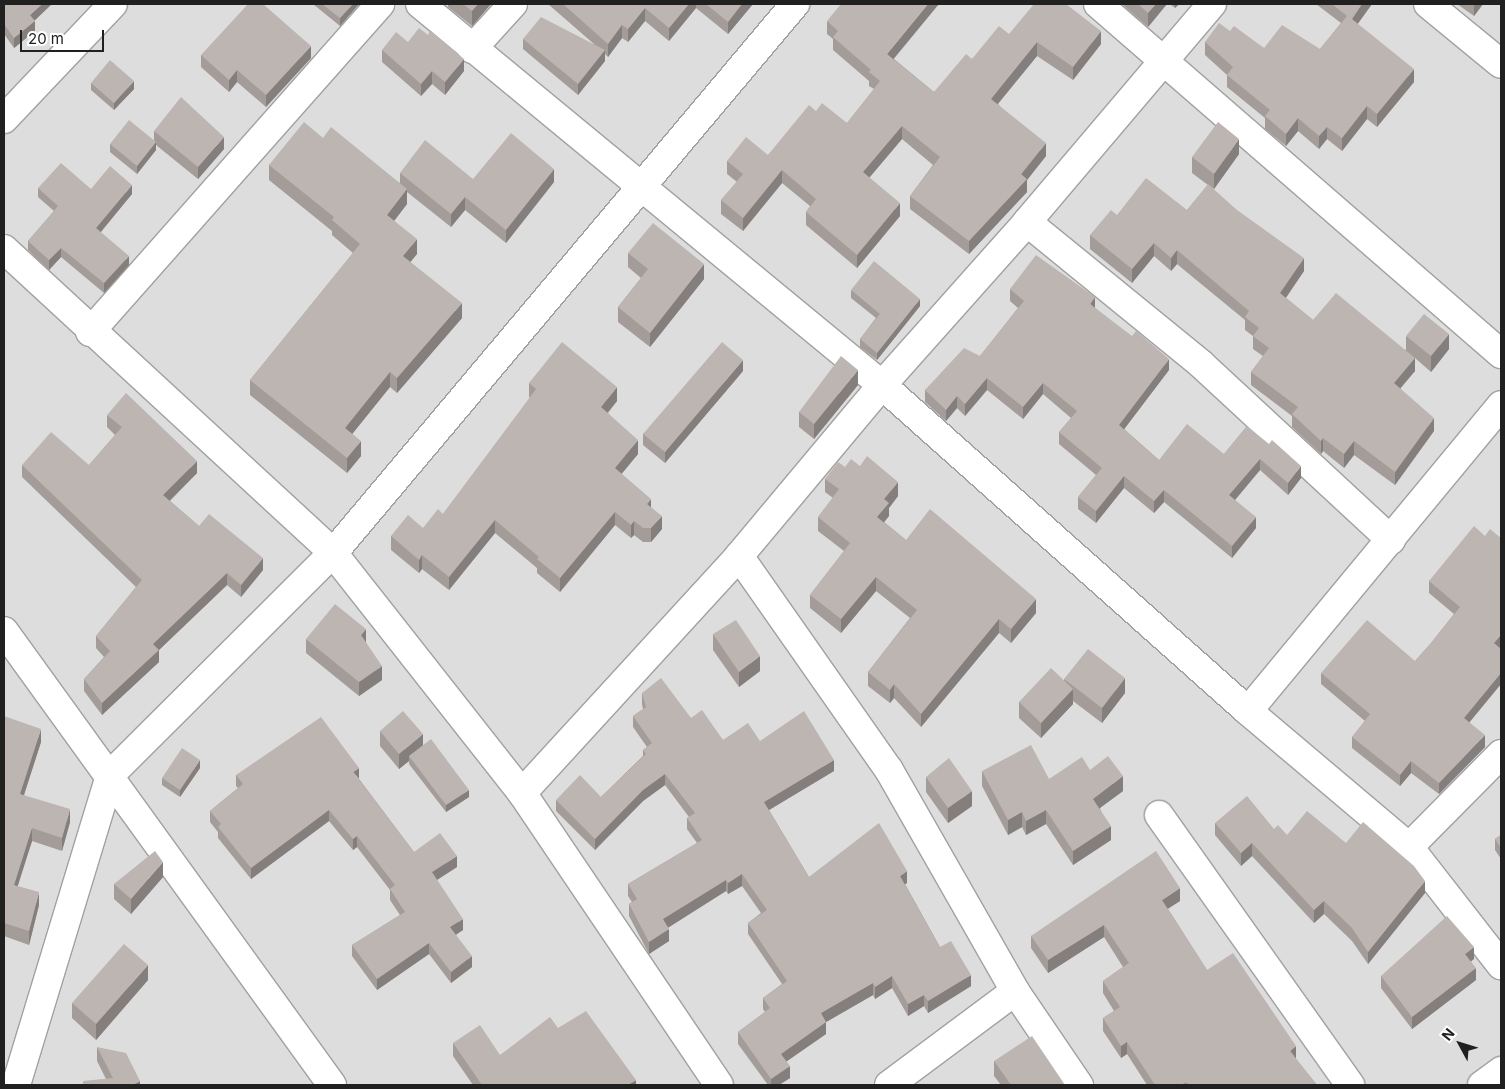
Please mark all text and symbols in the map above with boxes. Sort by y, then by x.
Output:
scale bar [22,20,106,52]
text: 20 m [28,29,64,48]
north arrow [1435,1019,1485,1069]
text: N [1438,1025,1458,1044]

